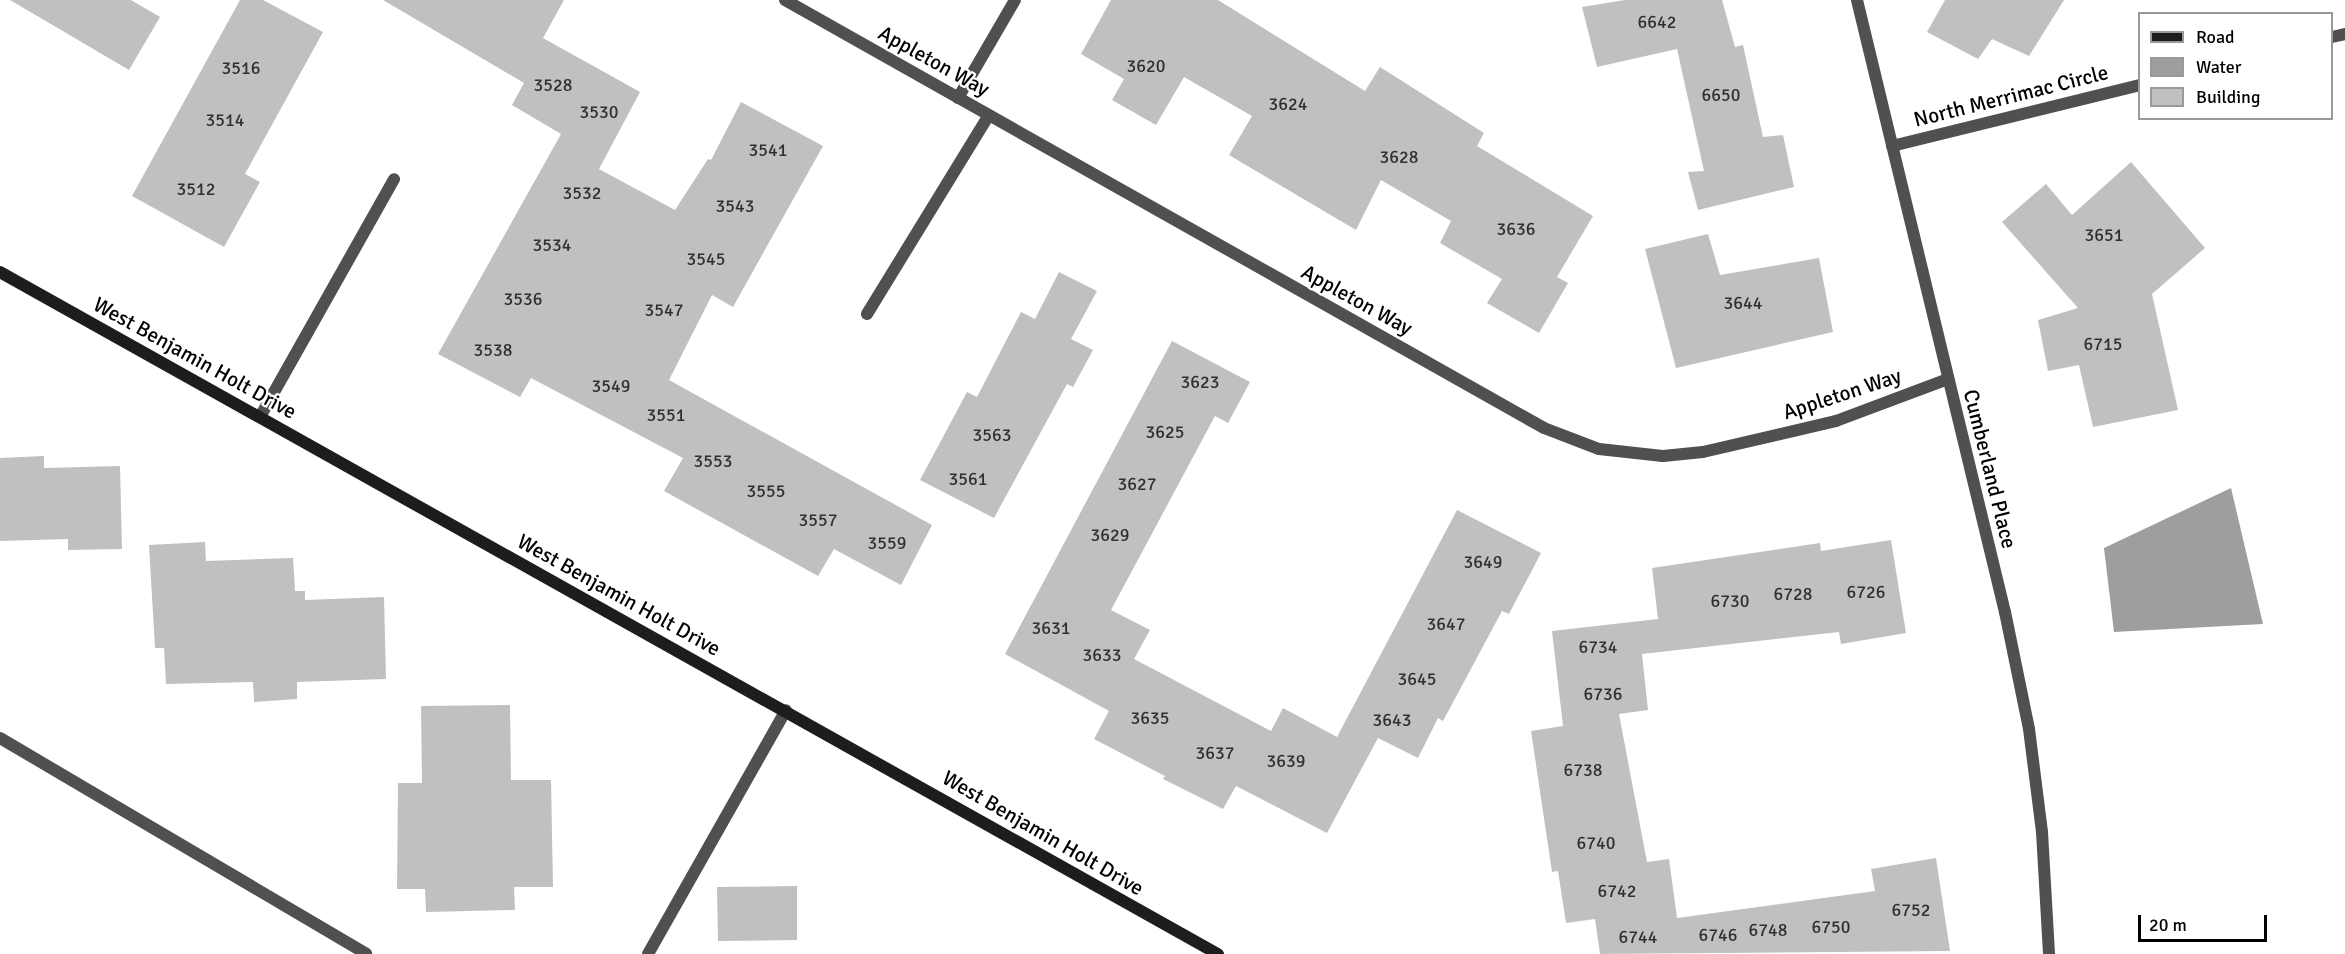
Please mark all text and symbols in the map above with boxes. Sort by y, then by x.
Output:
house number: 6642 [1638,11,1676,33]
legend [2138,12,2333,120]
street label: Appleton Way [874,20,994,102]
text: Road [2196,26,2235,48]
house number: 3620 [1127,55,1165,77]
text: Water [2196,56,2241,78]
house number: 3516 [222,57,260,79]
street label: North Merrimac Circle [1911,60,2111,132]
house number: 3528 [534,74,572,96]
house number: 6650 [1702,84,1740,106]
text: Building [2196,86,2260,108]
house number: 3624 [1269,93,1307,115]
house number: 3530 [580,101,618,123]
house number: 3514 [206,109,244,131]
house number: 3541 [749,139,787,161]
house number: 3628 [1380,146,1418,168]
house number: 3512 [177,178,215,200]
house number: 3532 [563,182,601,204]
house number: 3543 [716,195,754,217]
house number: 3636 [1497,218,1535,240]
house number: 3651 [2085,224,2123,246]
house number: 3534 [533,234,571,256]
house number: 3545 [687,248,725,270]
street label: Appleton Way [1297,259,1417,341]
house number: 3536 [504,288,542,310]
street label: West Benjamin Holt Drive [89,292,301,424]
house number: 3644 [1724,292,1762,314]
house number: 3547 [645,299,683,321]
house number: 6715 [2084,333,2122,355]
house number: 3538 [474,339,512,361]
street label: Appleton Way [1780,363,1904,425]
house number: 3623 [1181,371,1219,393]
house number: 3549 [592,375,630,397]
street label: Cumberland Place [1958,387,2022,551]
house number: 3551 [647,404,685,426]
house number: 3625 [1146,421,1184,443]
house number: 3563 [973,424,1011,446]
house number: 3553 [694,450,732,472]
house number: 3561 [949,468,987,490]
house number: 3627 [1118,473,1156,495]
house number: 3555 [747,480,785,502]
house number: 3557 [799,509,837,531]
house number: 3629 [1091,524,1129,546]
street label: West Benjamin Holt Drive [513,529,725,661]
house number: 3559 [868,532,906,554]
house number: 3649 [1464,551,1502,573]
house number: 6726 [1847,581,1885,603]
house number: 6728 [1774,583,1812,605]
house number: 6730 [1711,590,1749,612]
house number: 3647 [1427,613,1465,635]
house number: 3631 [1032,617,1070,639]
house number: 6734 [1579,636,1617,658]
house number: 3633 [1083,644,1121,666]
house number: 3645 [1398,668,1436,690]
house number: 6736 [1584,683,1622,705]
house number: 3635 [1131,707,1169,729]
house number: 3643 [1373,709,1411,731]
house number: 3637 [1196,742,1234,764]
house number: 3639 [1267,750,1305,772]
house number: 6738 [1564,759,1602,781]
street label: West Benjamin Holt Drive [938,765,1148,901]
house number: 6740 [1577,832,1615,854]
house number: 6742 [1598,880,1636,902]
house number: 6752 [1892,899,1930,921]
scale bar [2141,903,2270,941]
text: 20 m [2149,914,2187,936]
house number: 6750 [1812,916,1850,938]
house number: 6748 [1749,919,1787,941]
house number: 6746 [1699,924,1737,946]
house number: 6744 [1619,926,1657,948]

